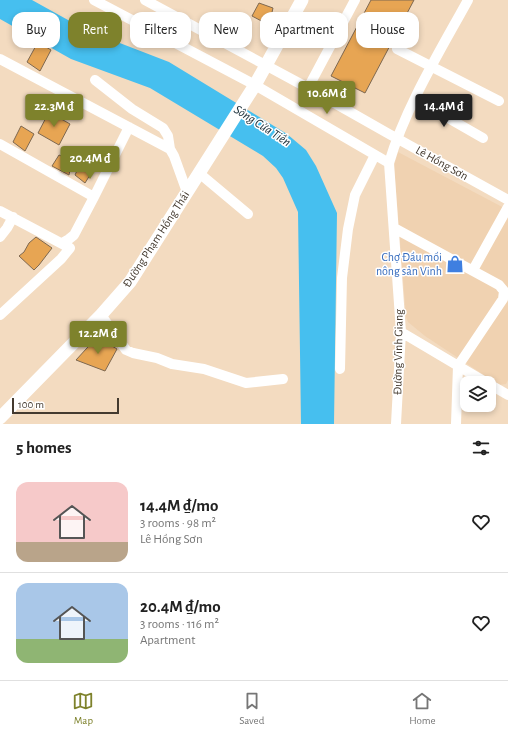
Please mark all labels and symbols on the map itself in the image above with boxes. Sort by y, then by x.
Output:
pin: 10.6M ₫ [290,81,364,115]
pin: 22.3M ₫ [17,94,91,128]
pin: 14.4M ₫ [407,94,481,128]
water label: Sông Cửa Tiền [231,103,293,149]
street label: Lê Hồng Sơn [414,144,470,182]
pin: 20.4M ₫ [53,146,127,180]
street label: Đường Phạm Hồng Thái [120,189,192,289]
place label: Chợ Đầu mối nông sản Vinh [376,251,442,277]
shop icon: Chợ Đầu mối nông sản Vinh [445,254,465,274]
street label: Đường Vĩnh Giang [391,309,405,395]
pin: 12.2M ₫ [61,321,135,355]
scale bar [12,396,119,415]

